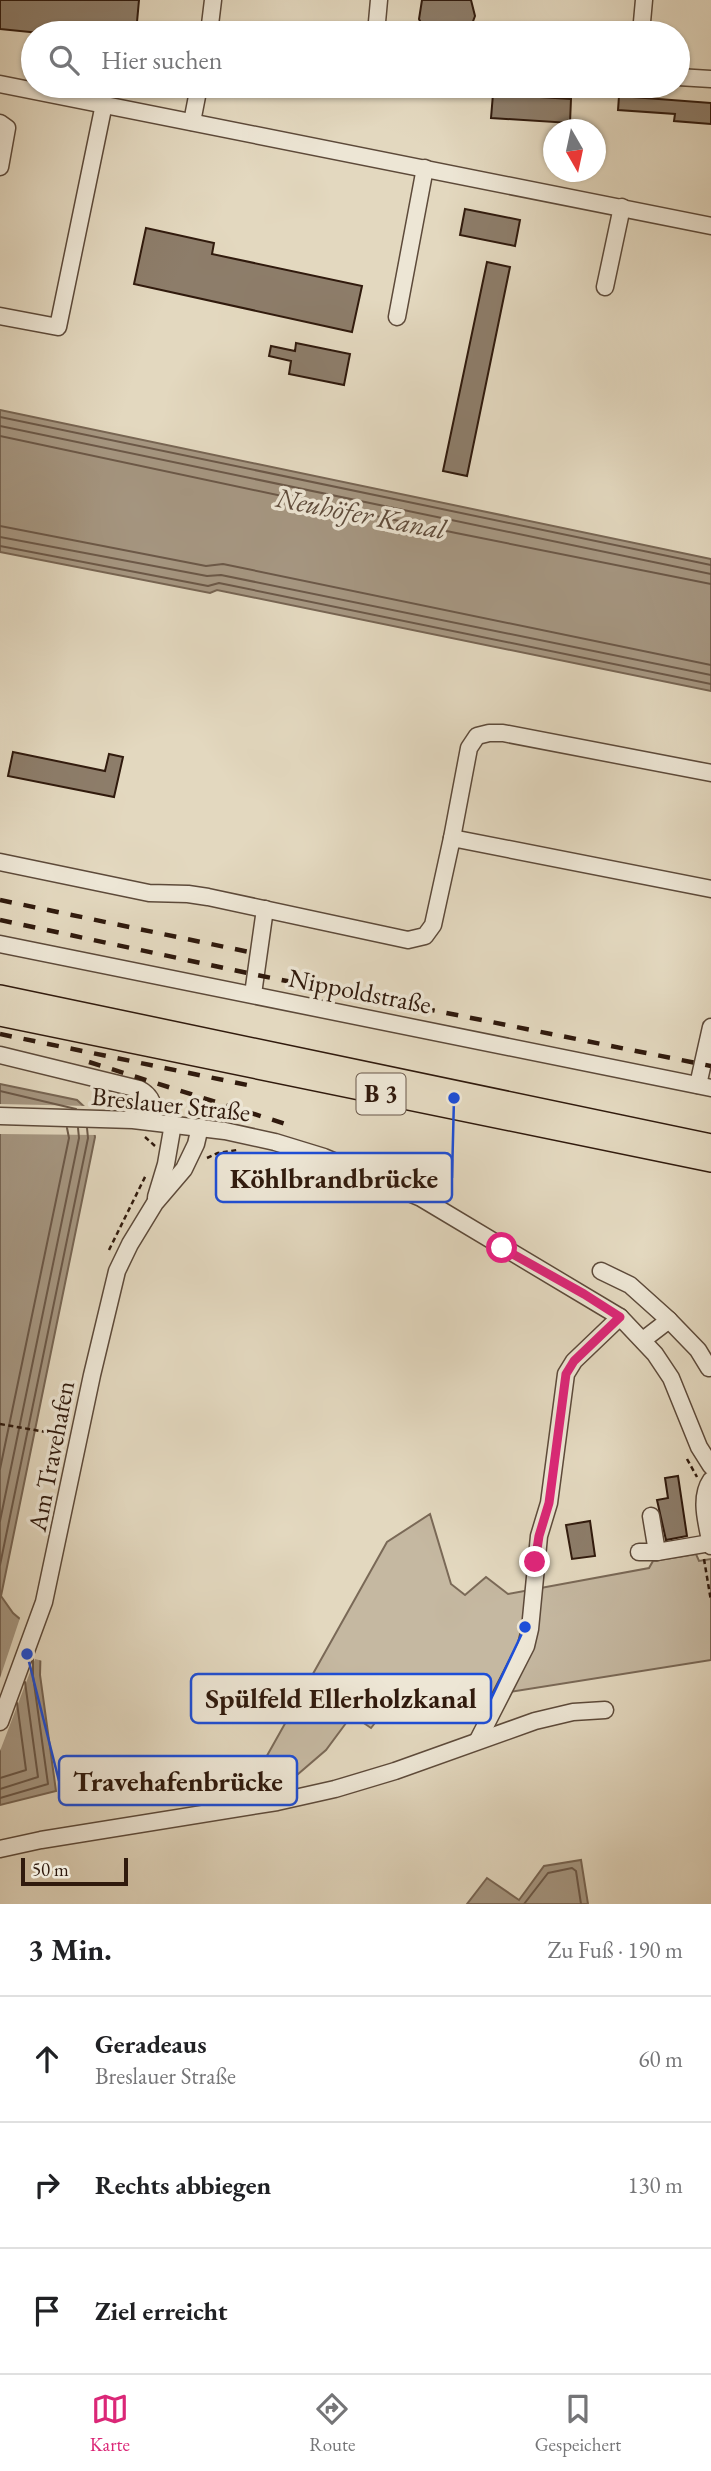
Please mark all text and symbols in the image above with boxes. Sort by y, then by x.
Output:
search box [21,21,690,98]
icon: search [45,41,83,79]
text: Hier suchen [101,43,222,77]
north arrow [543,119,606,182]
water label: Neuhöfer Kanal [272,479,450,547]
street label: Nippoldstraße [286,961,434,1021]
road number: B 3 [356,1074,406,1114]
street label: Breslauer Straße [90,1079,252,1129]
callout: Köhlbrandbrücke [216,1153,452,1202]
text: Köhlbrandbrücke [230,1160,438,1196]
route start [486,1232,517,1263]
street label: Am Travehafen [20,1377,82,1535]
route end [519,1546,550,1577]
callout: Spülfeld Ellerholzkanal [191,1674,491,1723]
text: Spülfeld Ellerholzkanal [205,1680,477,1716]
callout: Travehafenbrücke [59,1756,297,1805]
text: Travehafenbrücke [73,1763,283,1799]
scale bar [21,1855,128,1887]
text: 50 m [32,1857,69,1882]
text: 3 Min. [28,1930,112,1969]
text: Zu Fuß · 190 m [548,1935,683,1965]
text: Geradeaus [95,2027,207,2061]
icon: ahead [28,2040,66,2078]
text: 60 m [638,2044,683,2074]
text: Breslauer Straße [95,2061,236,2091]
icon: right [28,2166,66,2204]
text: Rechts abbiegen [95,2168,271,2202]
text: 130 m [627,2170,683,2200]
icon: arrive [28,2292,66,2330]
text: Ziel erreicht [95,2294,227,2328]
tab: Karte [90,2390,130,2457]
tab: Route [309,2390,355,2457]
tab: Gespeichert [535,2390,621,2457]

